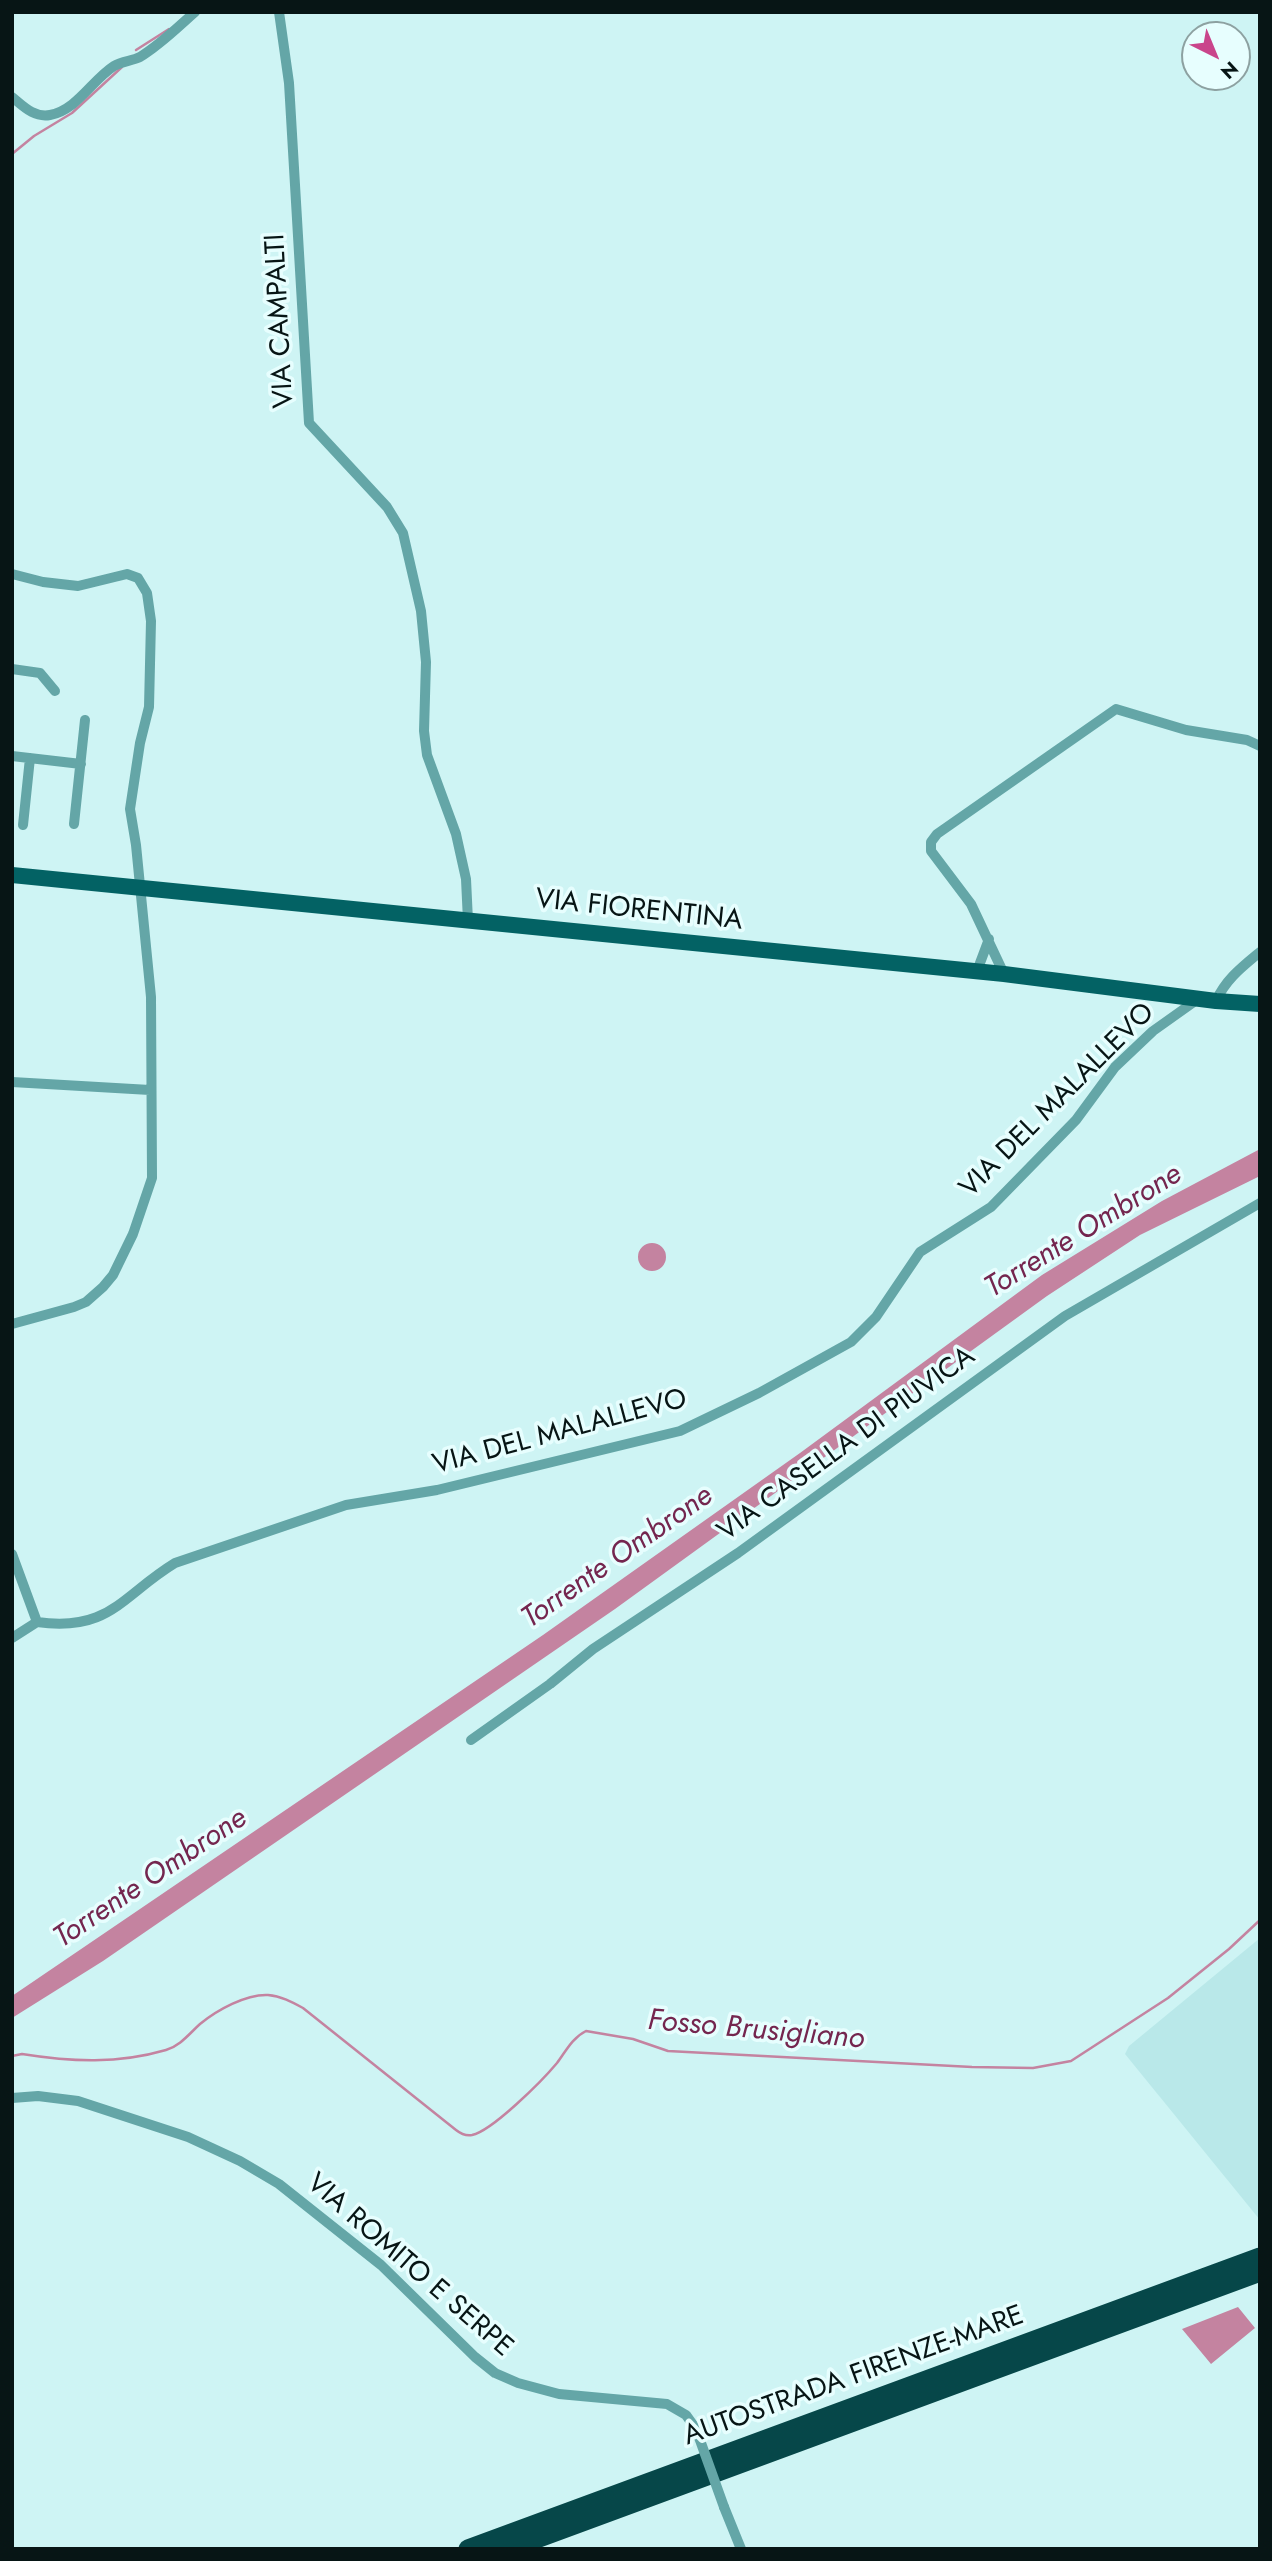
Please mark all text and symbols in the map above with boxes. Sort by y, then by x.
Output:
north arrow [1181,21,1251,91]
text: N [1215,55,1244,85]
street label: VIA CAMPALTI [260,233,302,409]
street label: VIA FIORENTINA [534,883,744,939]
street label: VIA DEL MALALLEVO [954,997,1162,1205]
water label: Torrente Ombrone [979,1157,1189,1307]
street label: VIA CASELLA DI PIUVICA [712,1340,982,1550]
street label: VIA DEL MALALLEVO [429,1383,691,1483]
water label: Torrente Ombrone [515,1479,721,1637]
water label: Torrente Ombrone [48,1801,254,1957]
water label: Fosso Brusigliano [646,2004,866,2058]
street label: VIA ROMITO E SERPE [299,2167,519,2365]
street label: AUTOSTRADA FIRENZE-MARE [679,2300,1029,2454]

